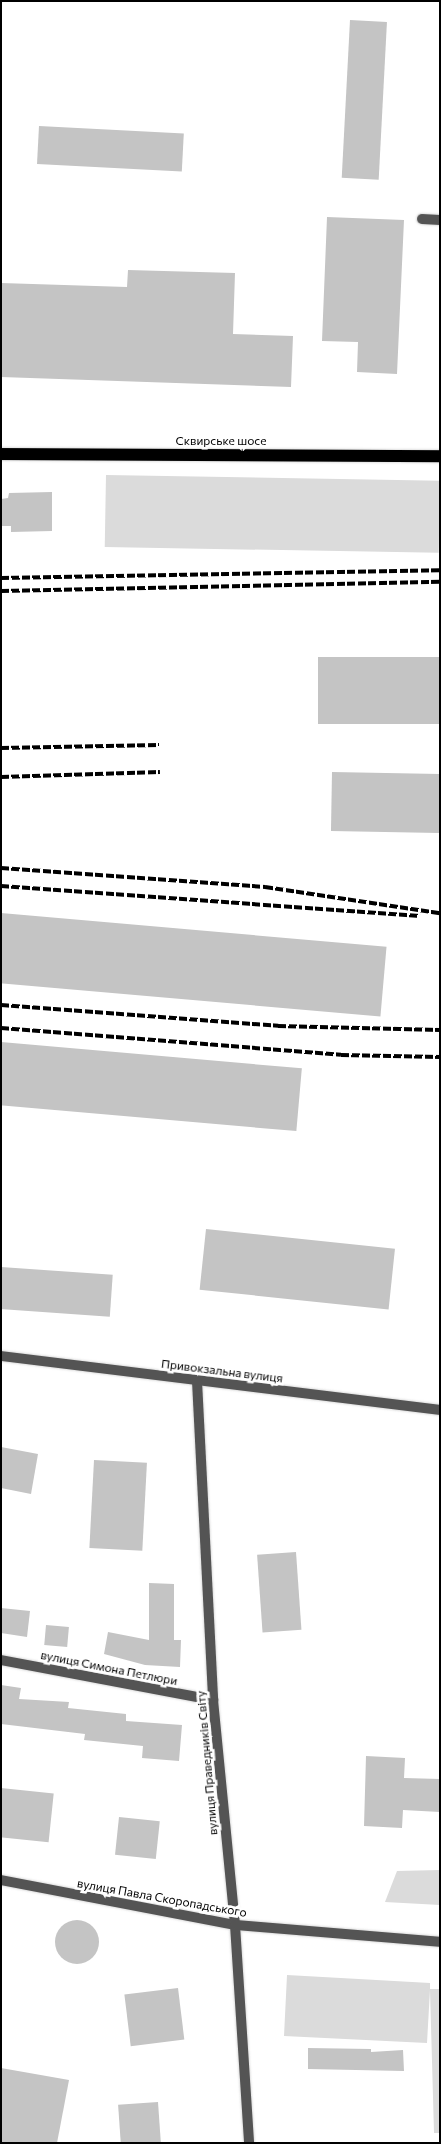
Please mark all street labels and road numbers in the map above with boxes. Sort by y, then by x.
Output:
street label: Сквирське шосе [175,434,267,448]
street label: Привокзальна вулиця [160,1356,284,1386]
street label: вулиця Симона Петлюри [39,1648,179,1688]
street label: вулиця Праведників Світу [194,1690,220,1836]
street label: вулиця Павла Скоропадського [76,1876,248,1920]

